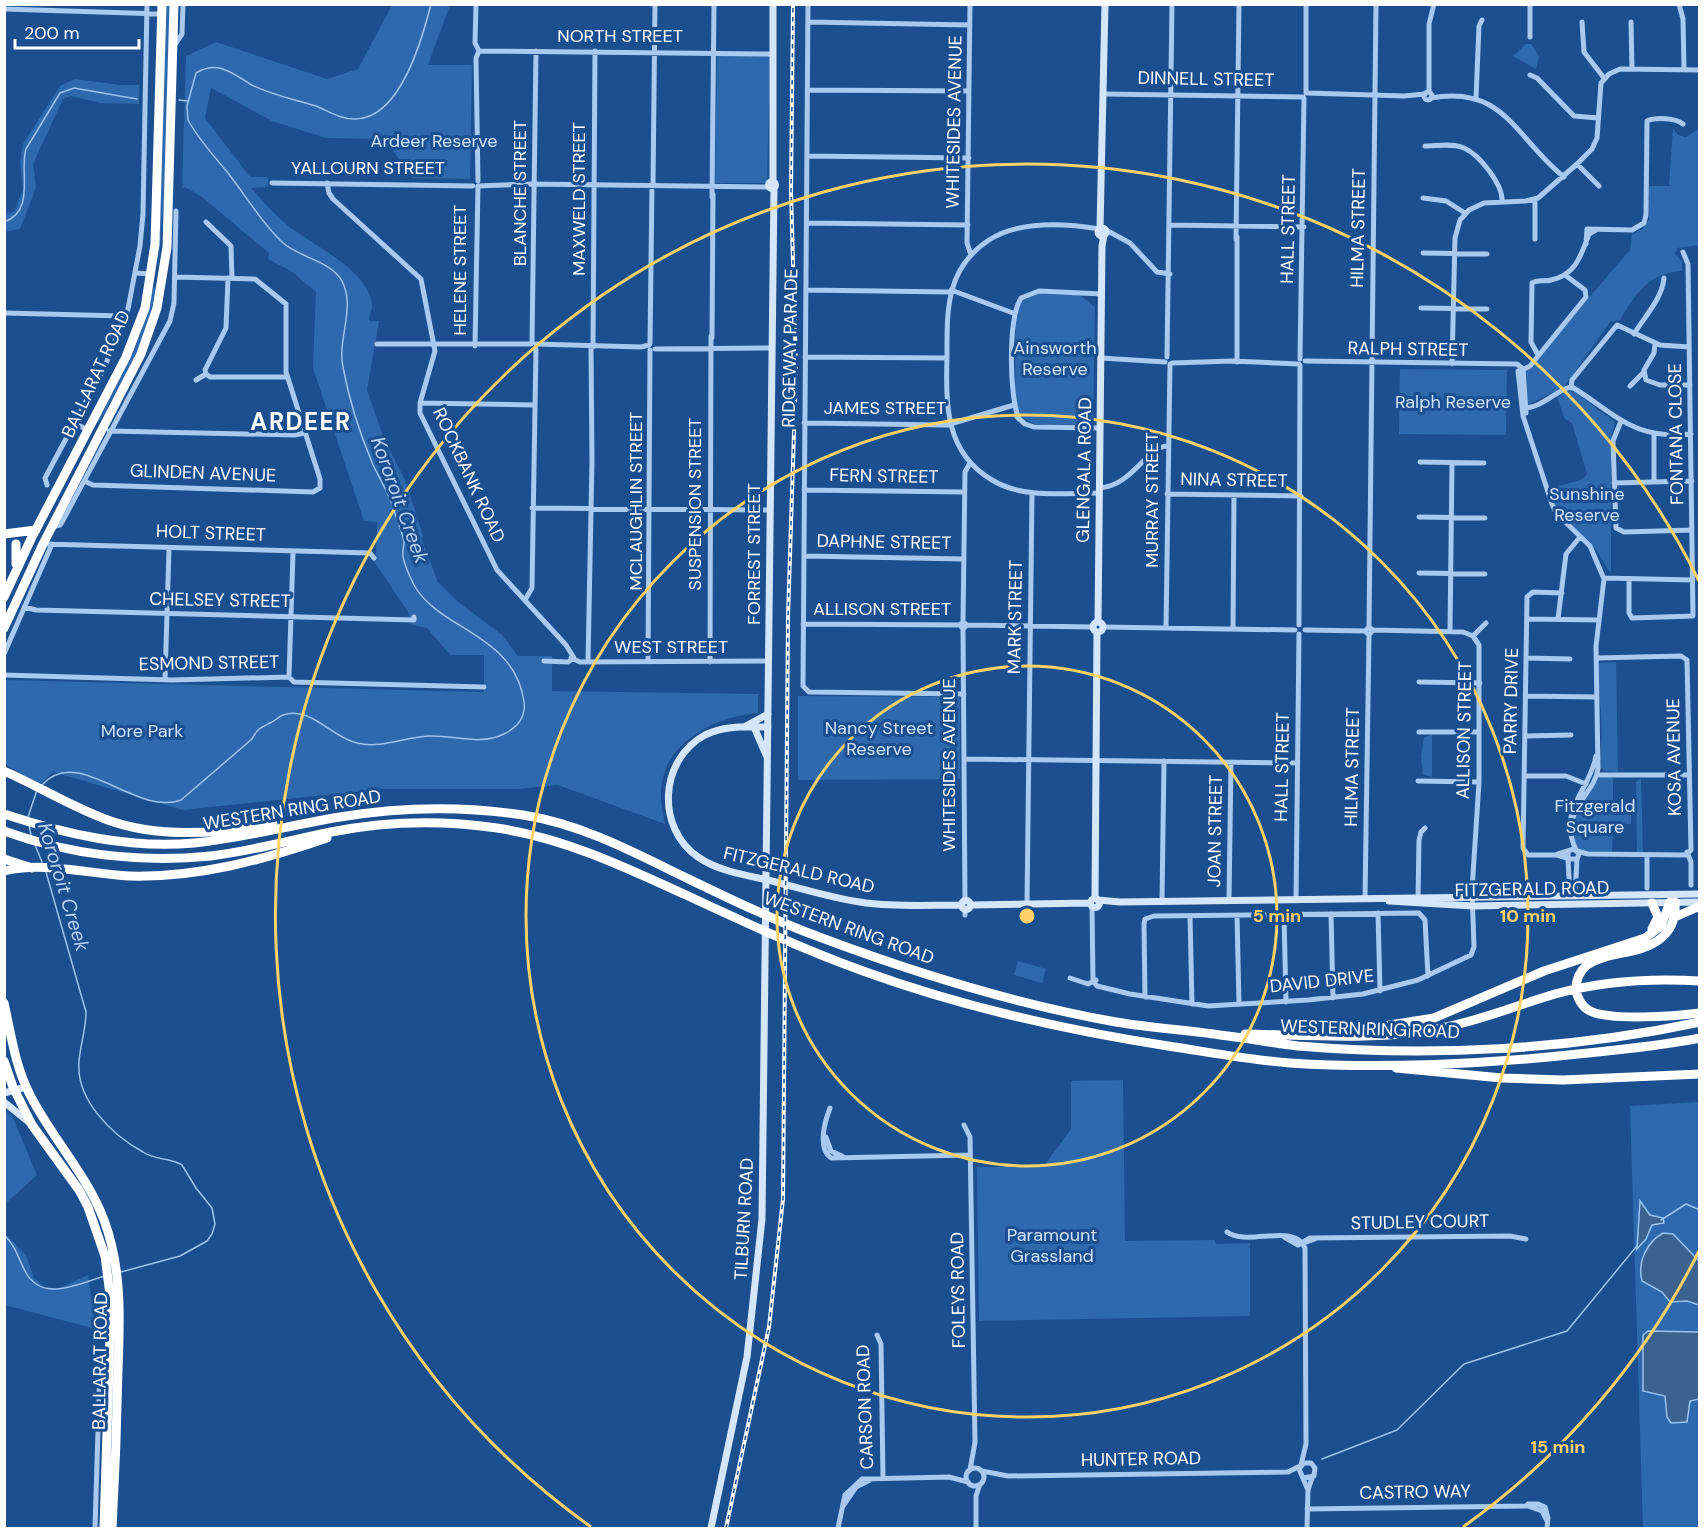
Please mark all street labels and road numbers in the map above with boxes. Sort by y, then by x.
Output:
street label: NORTH STREET [557,24,683,48]
street label: WHITESIDES AVENUE [940,35,968,209]
street label: DINNELL STREET [1137,66,1275,92]
street label: BLANCHE STREET [508,120,532,266]
street label: MAXWELD STREET [567,122,591,276]
street label: YALLOURN STREET [291,156,445,180]
street label: HILMA STREET [1345,168,1371,288]
street label: HALL STREET [1275,174,1301,284]
street label: HELENE STREET [448,205,472,335]
street label: RIDGEWAY PARADE [777,268,803,428]
street label: BALLARAT ROAD [56,307,136,441]
street label: RALPH STREET [1347,336,1469,362]
street label: FONTANA CLOSE [1663,363,1689,505]
street label: JAMES STREET [824,396,946,420]
street label: GLENGALA ROAD [1071,397,1097,543]
street label: ROCKBANK ROAD [427,404,511,546]
street label: MCLAUGHLIN STREET [624,412,648,590]
street label: SUSPENSION STREET [683,418,707,590]
street label: MURRAY STREET [1140,432,1164,568]
street label: GLINDEN AVENUE [129,458,277,488]
street label: FERN STREET [829,463,939,489]
street label: NINA STREET [1180,467,1288,493]
street label: FORREST STREET [742,483,766,625]
street label: HOLT STREET [156,519,266,547]
street label: DAPHNE STREET [816,529,952,555]
street label: MARK STREET [1002,560,1028,674]
street label: CHELSEY STREET [149,587,291,613]
street label: ALLISON STREET [813,597,951,621]
street label: WEST STREET [614,635,728,659]
street label: PARRY DRIVE [1498,648,1524,754]
street label: ESMOND STREET [138,650,280,676]
street label: ALLISON STREET [1451,661,1477,799]
street label: WHITESIDES AVENUE [937,678,961,852]
street label: KOSA AVENUE [1661,698,1687,816]
street label: HILMA STREET [1339,707,1365,827]
street label: HALL STREET [1269,712,1295,822]
street label: JOAN STREET [1202,775,1228,887]
street label: WESTERN RING ROAD [201,784,383,836]
street label: FITZGERALD ROAD [721,841,877,899]
street label: FITZGERALD ROAD [1455,876,1609,902]
street label: WESTERN RING ROAD [760,886,938,970]
street label: DAVID DRIVE [1269,964,1375,998]
street label: WESTERN RING ROAD [1280,1014,1460,1044]
street label: TILBURN ROAD [729,1157,759,1281]
street label: STUDLEY COURT [1350,1209,1490,1235]
street label: FOLEYS ROAD [945,1232,971,1348]
street label: BALLARAT ROAD [87,1292,113,1430]
street label: CARSON ROAD [851,1344,879,1470]
street label: HUNTER ROAD [1081,1446,1201,1472]
street label: CASTRO WAY [1359,1479,1471,1505]

